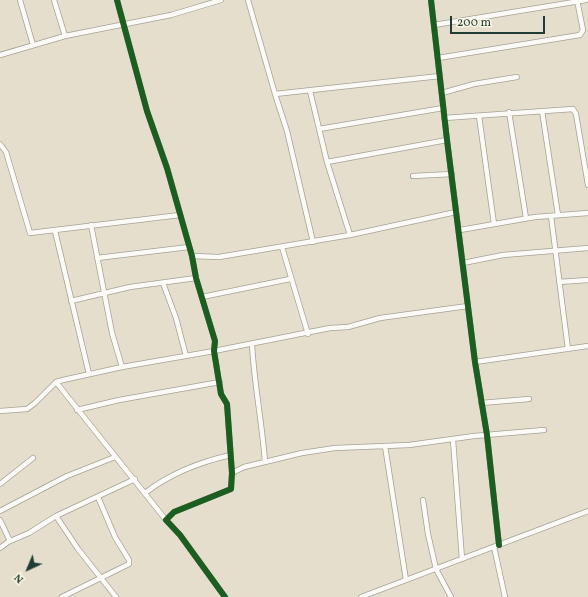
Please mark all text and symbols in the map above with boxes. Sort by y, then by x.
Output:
scale bar [452,8,547,34]
text: 200 m [457,15,491,31]
north arrow [8,549,48,589]
text: N [11,570,27,586]

